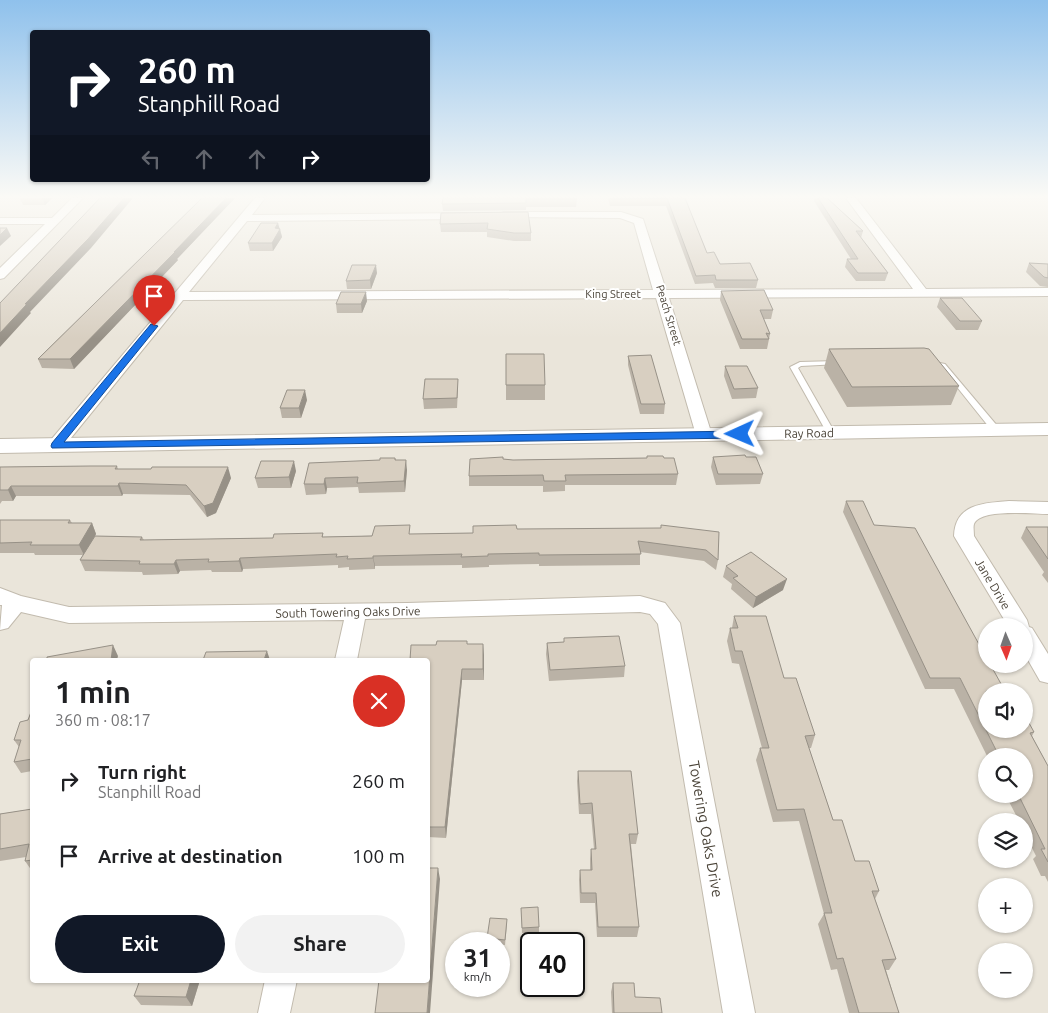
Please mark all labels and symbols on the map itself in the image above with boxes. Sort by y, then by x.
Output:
pin [133,275,175,326]
street label: Peach Street [654,283,684,347]
street label: King Street [585,288,641,300]
position arrow [713,407,765,459]
street label: Ray Road [784,426,834,440]
street label: Jane Drive [973,556,1013,612]
street label: South Towering Oaks Drive [275,604,421,620]
north arrow [978,618,1032,672]
street label: Towering Oaks Drive [686,759,726,899]
speed limit sign: 40 [520,932,585,997]

